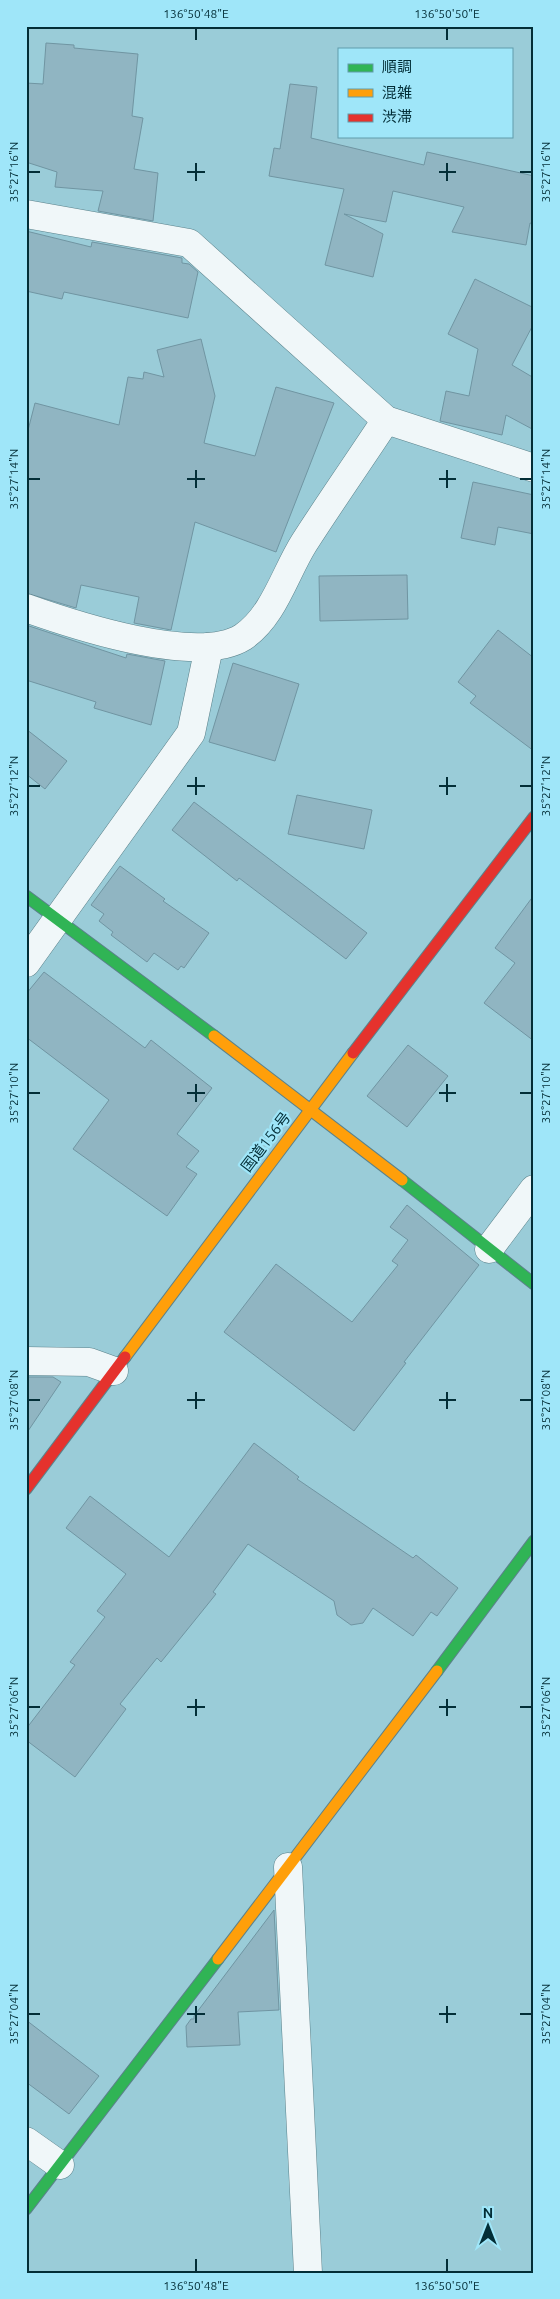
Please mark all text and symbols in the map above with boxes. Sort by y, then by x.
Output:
text: 136°50'48"E [163,7,229,20]
text: 136°50'50"E [414,7,480,20]
legend [338,48,512,138]
text: 順調 [382,58,412,75]
text: 混雑 [382,84,412,101]
text: 渋滞 [382,108,412,125]
text: 35°27'16"N [7,142,20,202]
text: 35°27'16"N [539,142,552,202]
text: 35°27'14"N [7,449,20,509]
text: 35°27'14"N [539,449,552,509]
text: 35°27'12"N [7,756,20,816]
text: 35°27'12"N [539,756,552,816]
text: 35°27'10"N [7,1063,20,1123]
text: 35°27'10"N [539,1063,552,1123]
street label: 国道156号 [238,1108,294,1175]
text: 35°27'08"N [7,1370,20,1430]
text: 35°27'08"N [539,1370,552,1430]
text: 35°27'06"N [7,1677,20,1737]
text: 35°27'06"N [539,1677,552,1737]
text: 35°27'04"N [7,1984,20,2044]
text: 35°27'04"N [539,1984,552,2044]
north arrow [462,2202,512,2252]
text: N [483,2205,493,2221]
text: 136°50'48"E [163,2279,229,2292]
text: 136°50'50"E [414,2279,480,2292]

